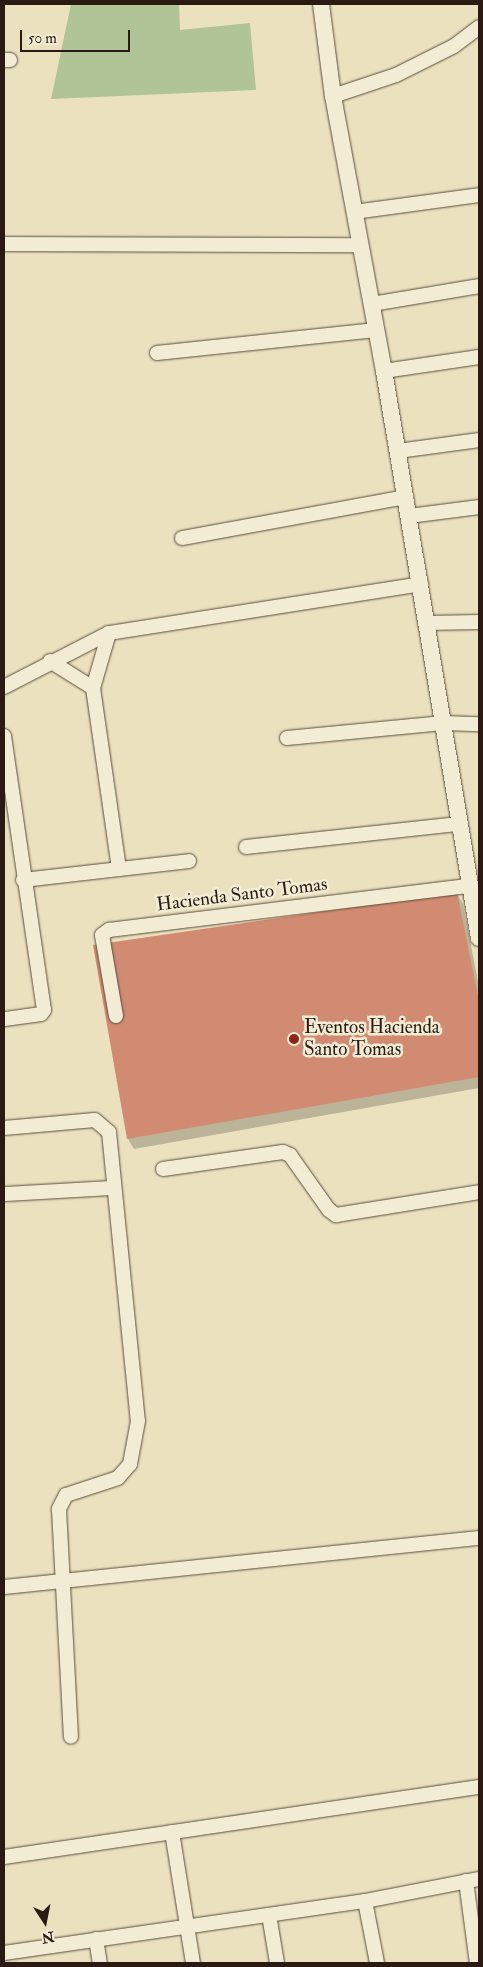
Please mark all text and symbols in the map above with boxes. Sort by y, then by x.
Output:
scale bar [22,20,132,52]
text: 50 m [28,29,57,48]
street label: Hacienda Santo Tomas [155,873,329,917]
place label: Eventos Hacienda Santo Tomas [304,1017,440,1061]
marker: Eventos Hacienda Santo Tomas [288,1033,300,1045]
north arrow [20,1897,70,1947]
text: N [40,1928,56,1947]

